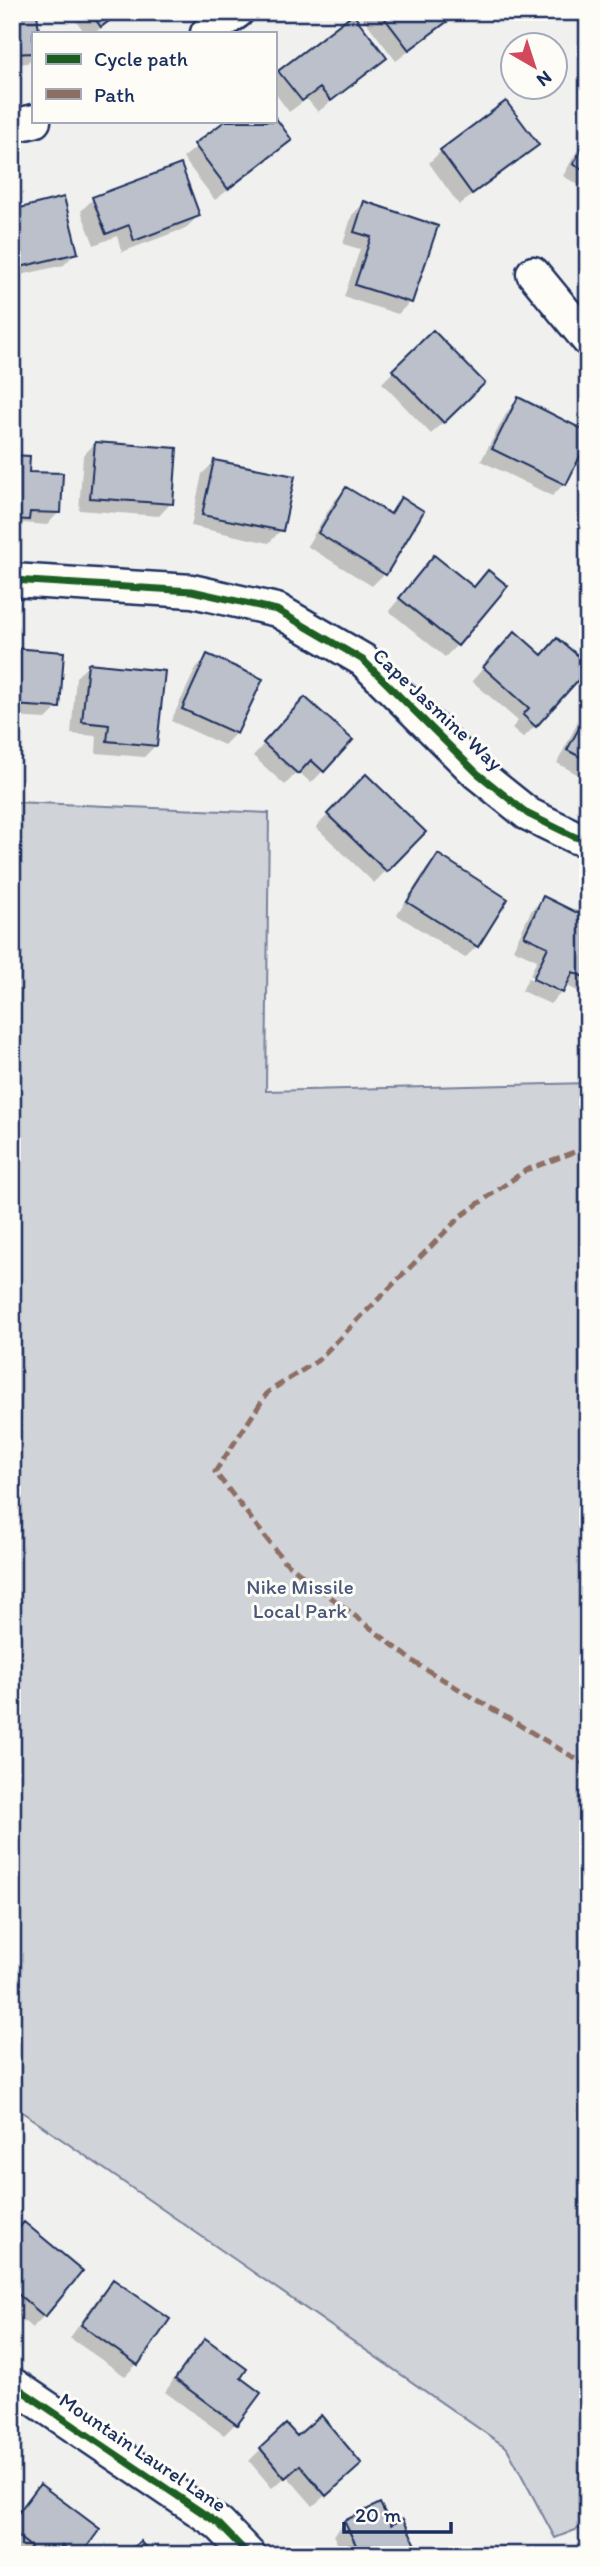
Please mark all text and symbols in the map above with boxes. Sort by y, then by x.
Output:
legend [32,32,276,122]
north arrow [498,32,568,102]
text: Cycle path [94,46,188,71]
text: N [532,66,557,92]
text: Path [94,82,135,107]
street label: Cape Jasmine Way [368,642,508,776]
park label: Nike Missile Local Park [246,1574,354,1623]
street label: Mountain Laurel Lane [55,2387,231,2517]
scale bar [344,2490,451,2534]
text: 20 m [355,2502,402,2527]

